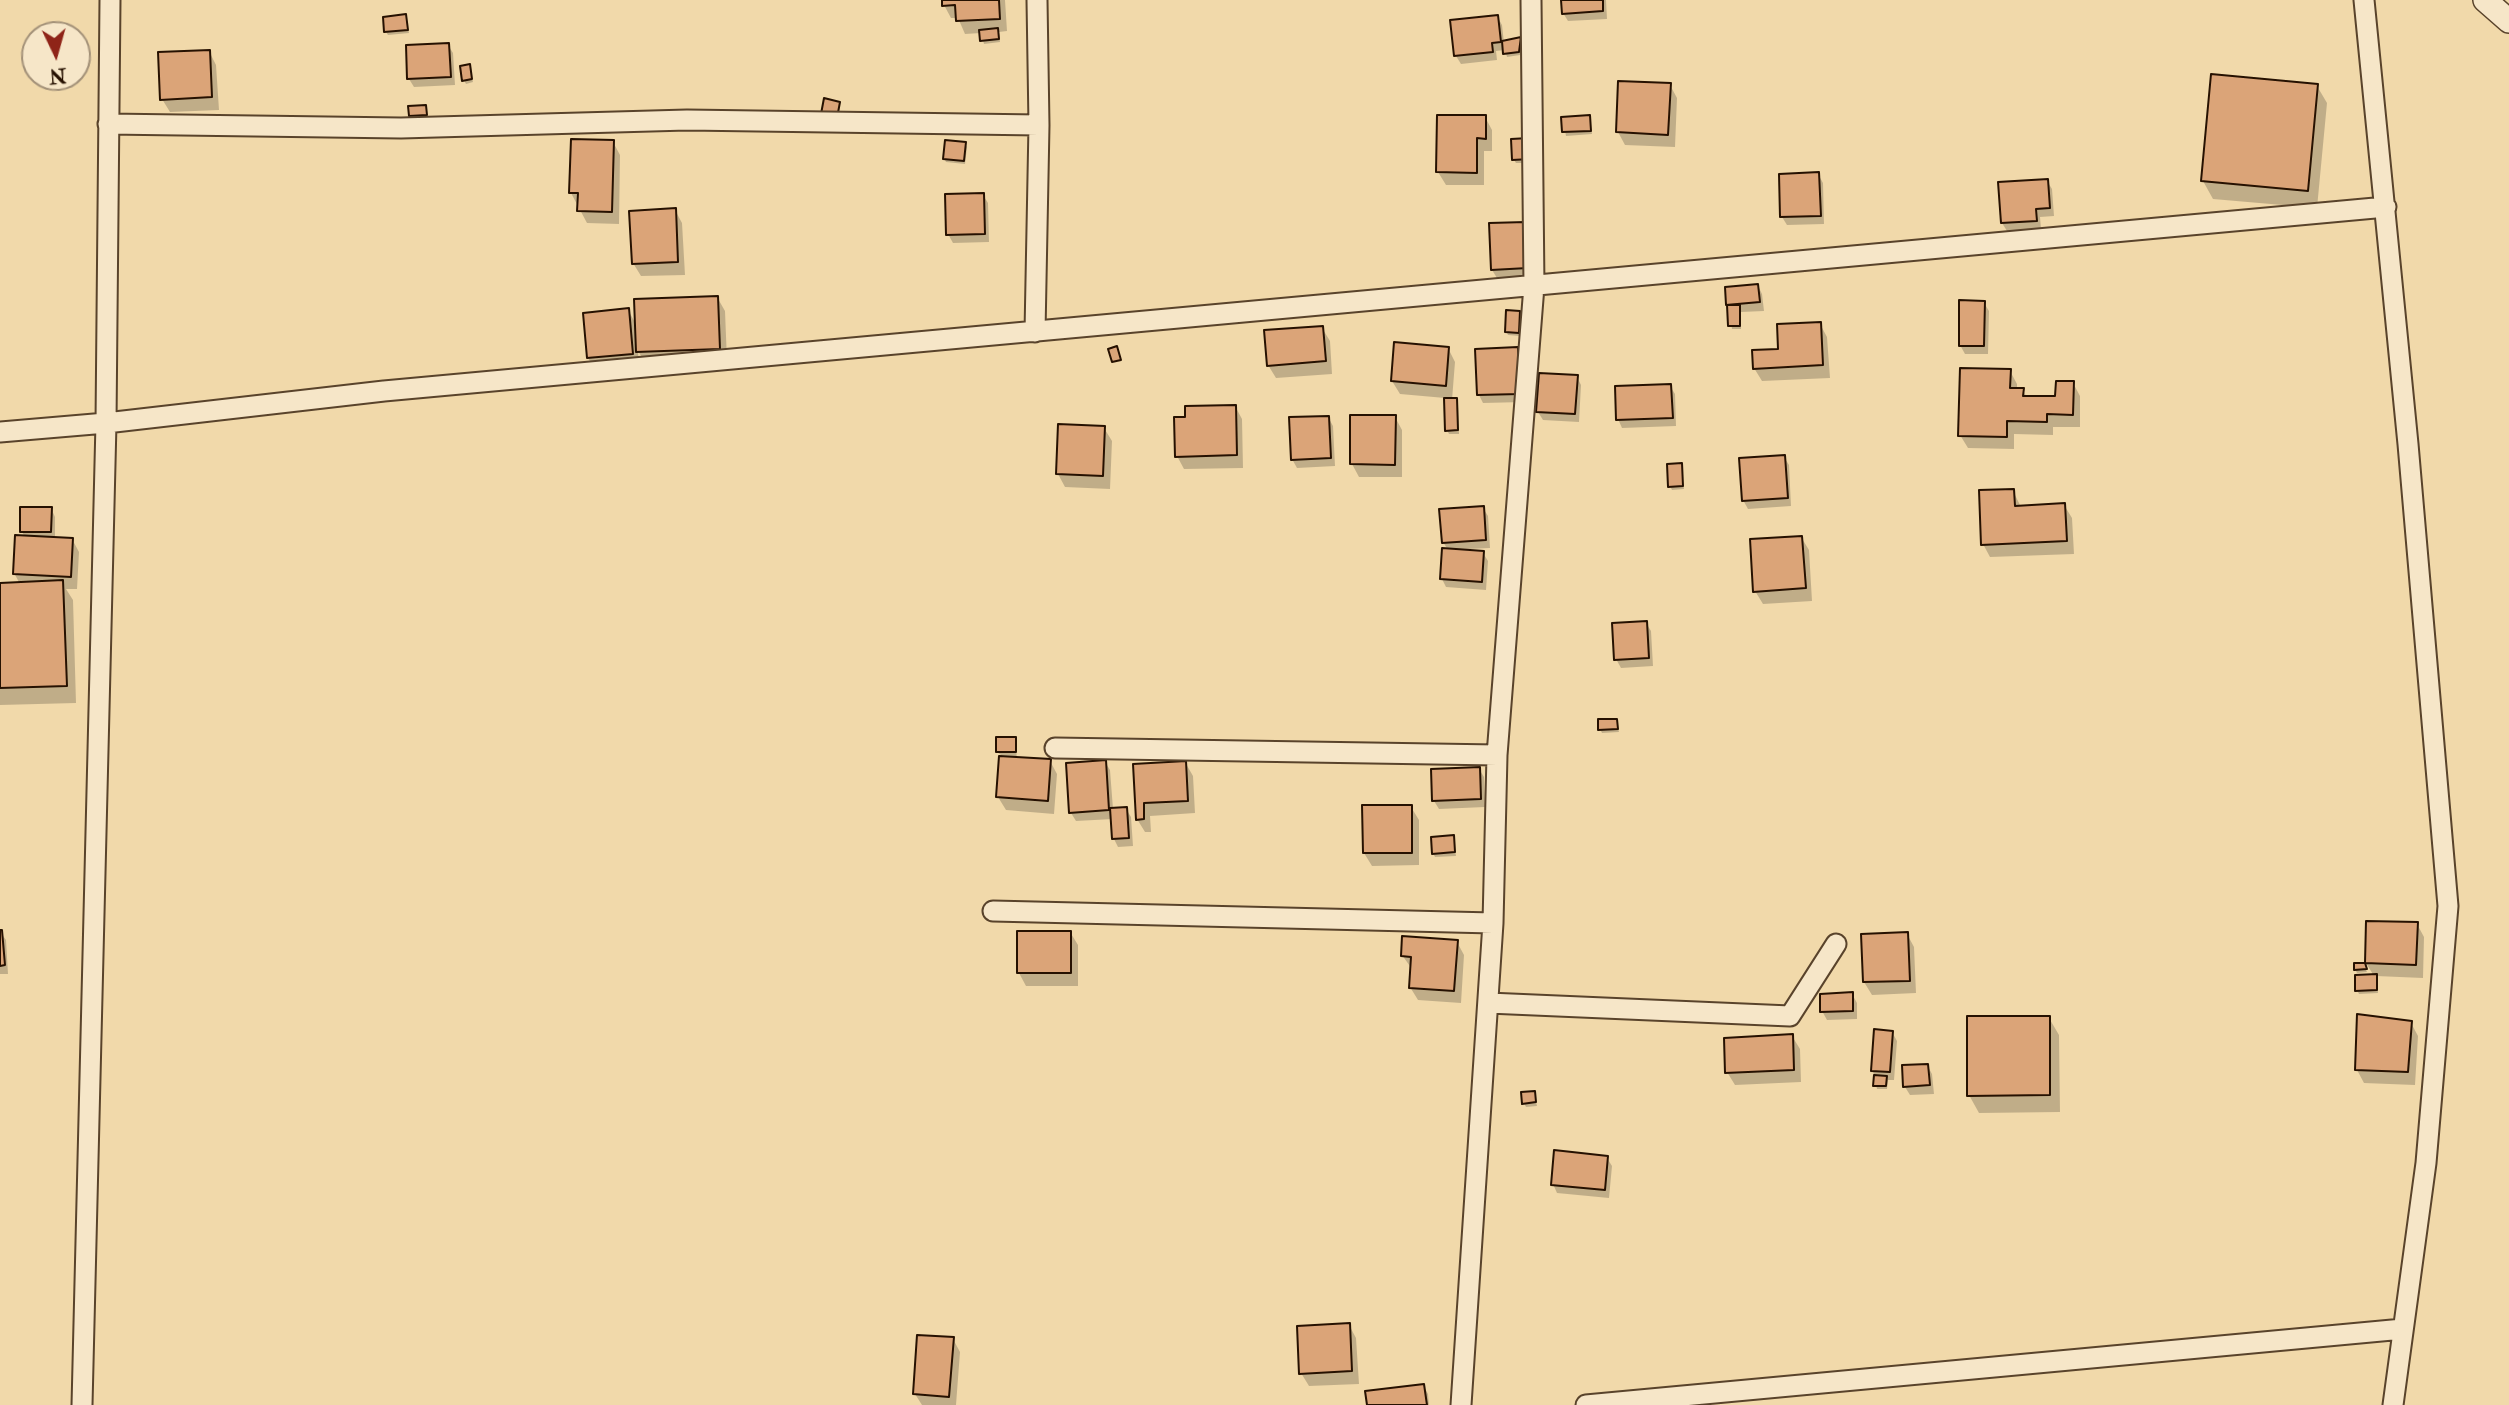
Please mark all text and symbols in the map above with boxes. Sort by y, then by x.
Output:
north arrow [21,21,91,91]
text: N [48,62,67,88]

